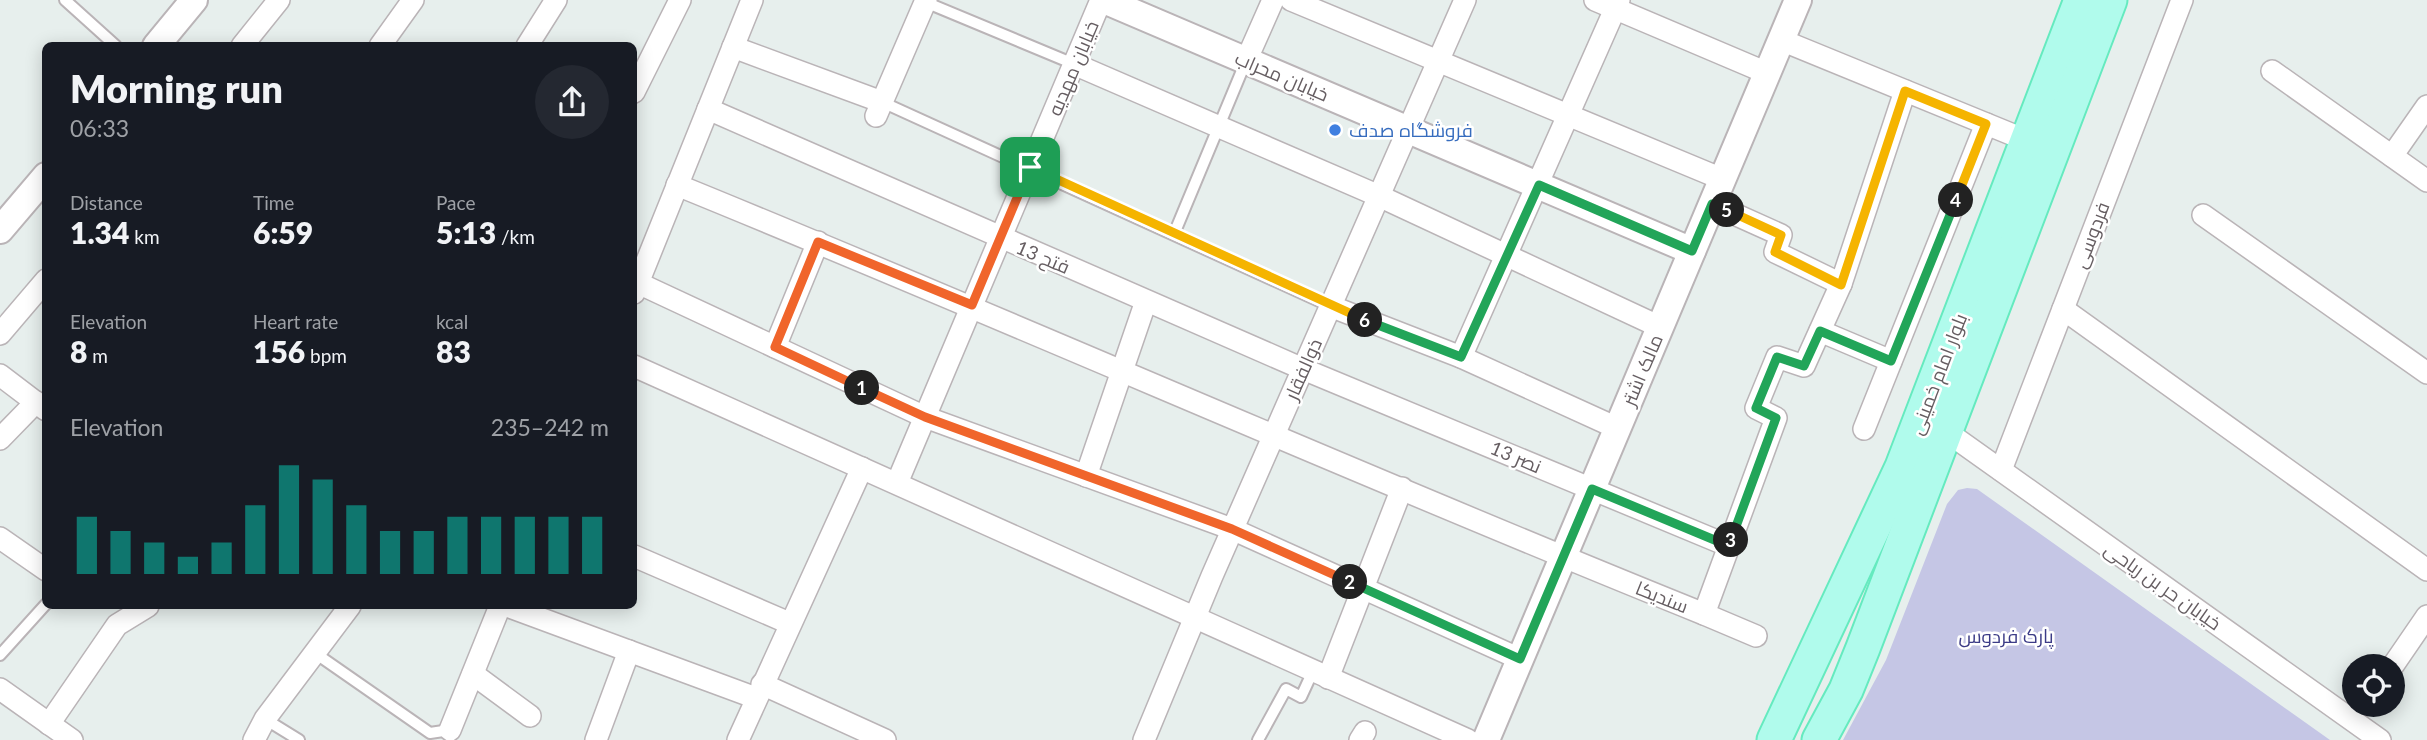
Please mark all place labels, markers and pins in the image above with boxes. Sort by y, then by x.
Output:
place label: فروشگاه صدف [1349,118,1473,142]
marker: فروشگاه صدف [1327,122,1343,138]
pin [1000,137,1060,197]
pin: 4 [1938,182,1974,218]
pin: 5 [1710,192,1744,228]
pin: 6 [1348,302,1382,338]
pin: 1 [844,370,880,406]
pin: 3 [1714,522,1748,558]
pin: 2 [1332,564,1368,600]

